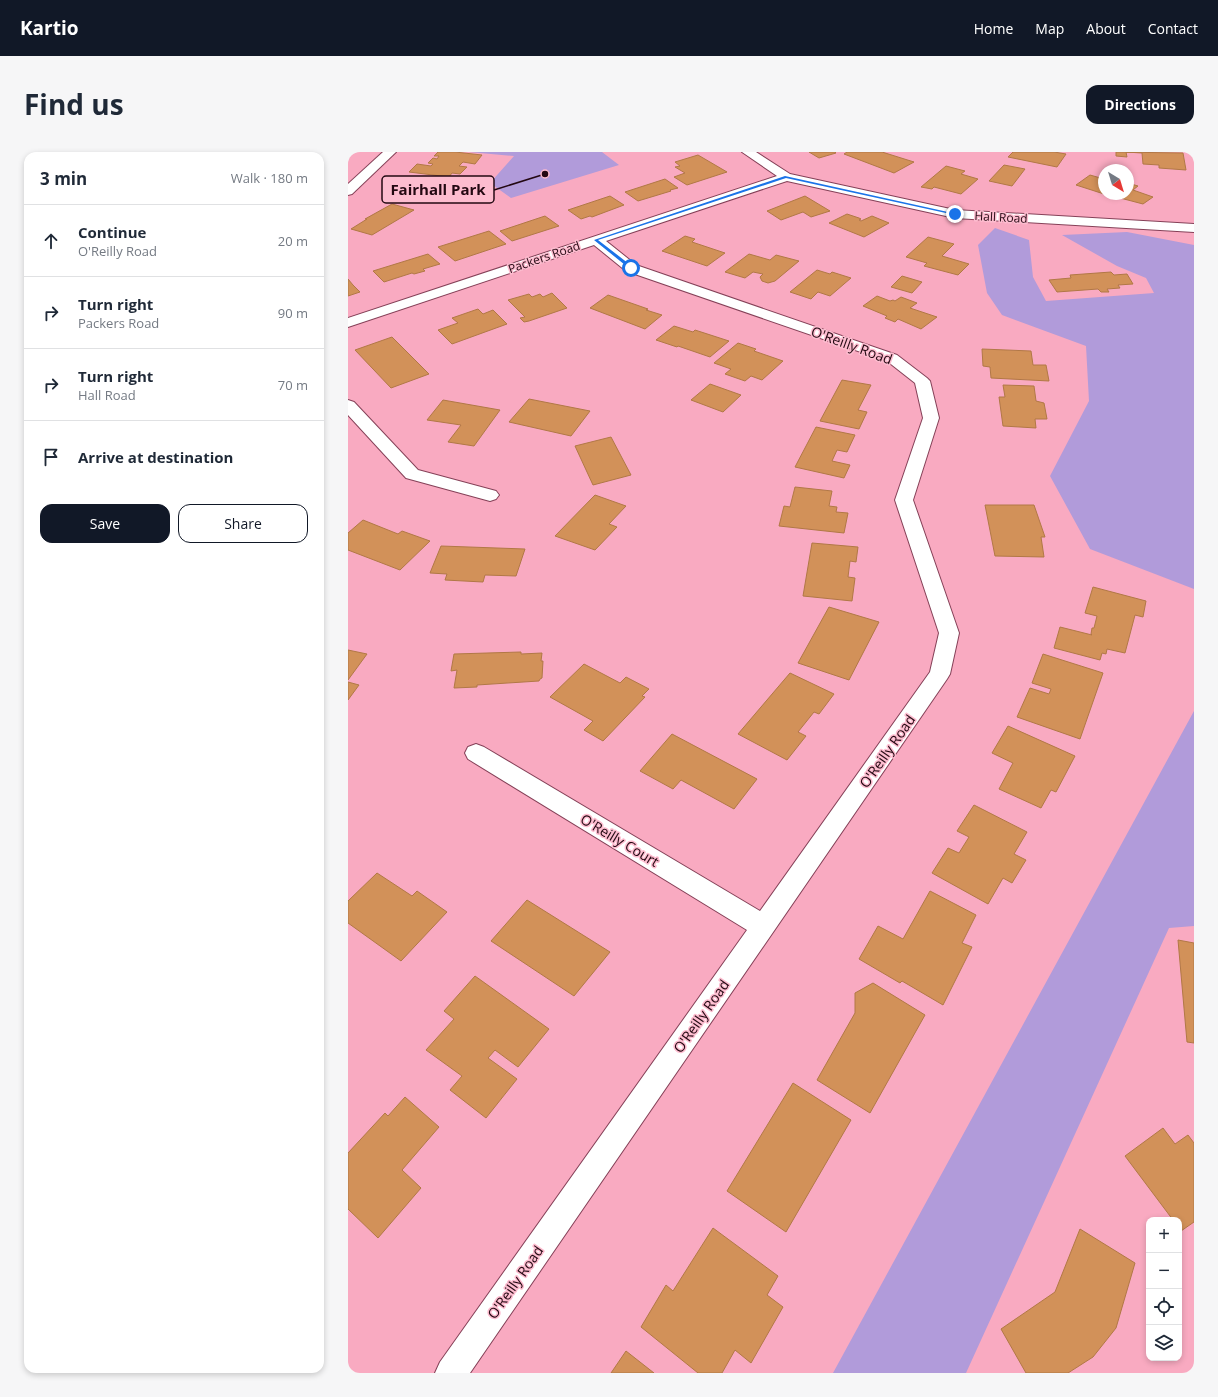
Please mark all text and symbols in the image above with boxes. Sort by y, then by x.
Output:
text: Kartio [20,15,79,41]
text: Home [974,19,1013,38]
text: Map [1035,19,1064,38]
text: About [1086,19,1126,38]
text: Contact [1148,19,1198,38]
text: Find us [24,85,124,123]
button: Directions [1086,85,1194,124]
north arrow [1098,164,1134,200]
text: 3 min [40,167,87,190]
text: Walk · 180 m [231,169,308,187]
callout: Fairhall Park [382,176,494,203]
text: Fairhall Park [390,179,486,199]
route end [946,205,964,223]
street label: Hall Road [974,207,1028,227]
text: Continue [78,222,146,242]
icon: ahead [40,230,62,252]
text: 20 m [278,232,308,250]
street label: Packers Road [506,237,582,277]
text: O'Reilly Road [78,242,157,260]
route start [622,259,640,277]
text: Turn right [78,294,153,314]
icon: right [40,302,62,324]
text: 90 m [278,304,308,322]
text: Packers Road [78,314,159,332]
street label: O'Reilly Road [809,322,895,368]
text: Turn right [78,366,153,386]
icon: right [40,374,62,396]
text: 70 m [278,376,308,394]
text: Hall Road [78,386,136,404]
icon: arrive [40,446,62,468]
text: Arrive at destination [78,447,233,467]
button: Save [40,504,170,543]
button: Share [178,504,308,543]
street label: O'Reilly Road [855,711,919,791]
street label: O'Reilly Court [577,809,663,871]
street label: O'Reilly Road [669,976,733,1056]
map controls [1146,1217,1182,1361]
button: + [1146,1217,1182,1253]
street label: O'Reilly Road [483,1242,547,1322]
button: − [1146,1253,1182,1289]
button: locate [1146,1289,1182,1325]
button: layers [1146,1325,1182,1361]

